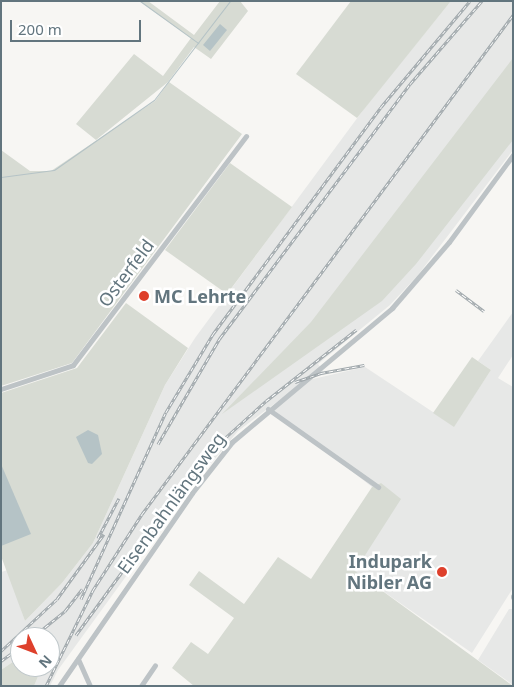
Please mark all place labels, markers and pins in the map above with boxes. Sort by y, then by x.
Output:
place label: MC Lehrte [154,285,246,307]
marker: MC Lehrte [138,290,150,302]
place label: Indupark Nibler AG [347,551,432,594]
marker: Indupark Nibler AG [436,566,448,578]

